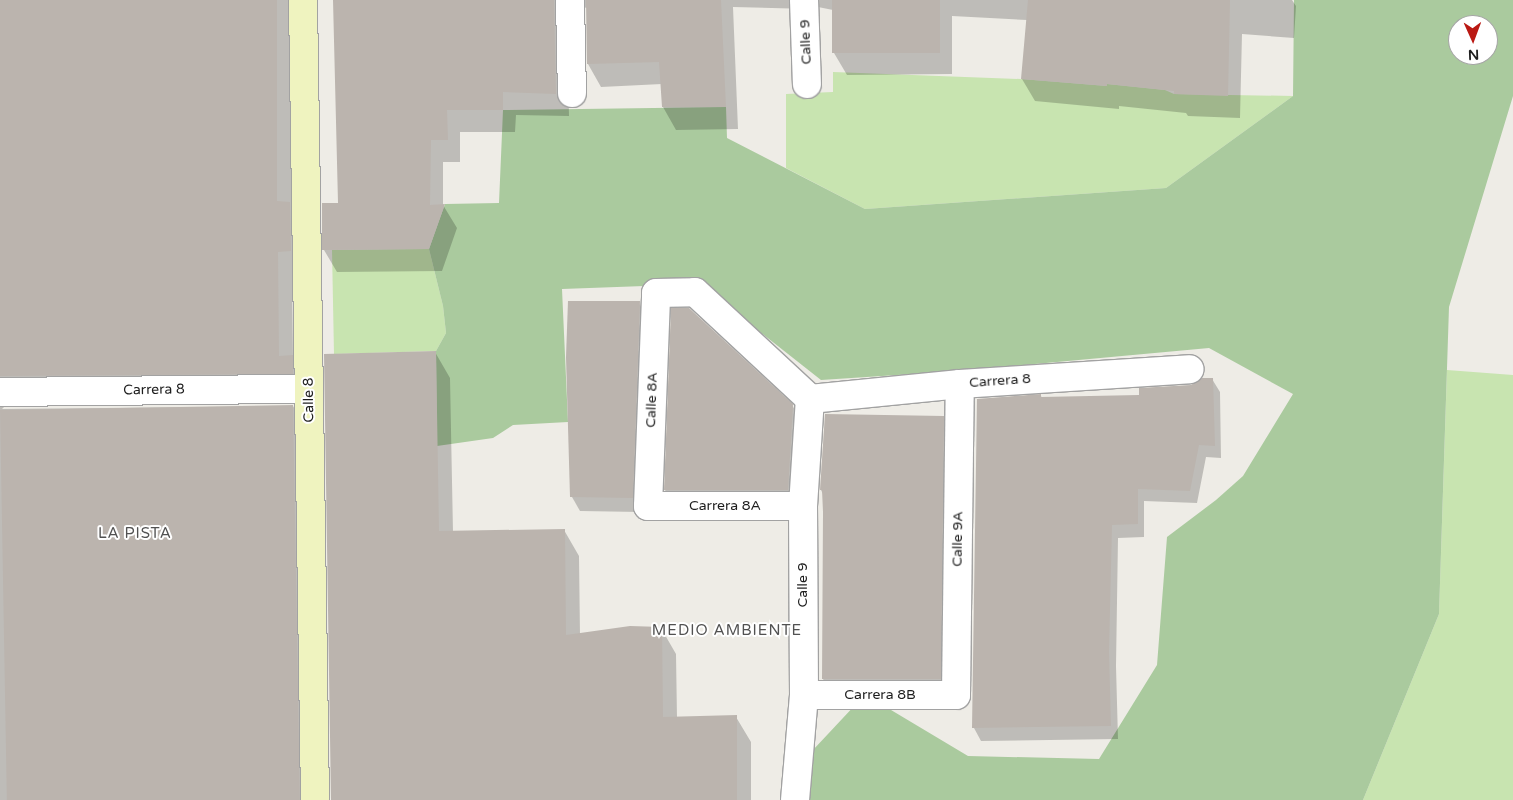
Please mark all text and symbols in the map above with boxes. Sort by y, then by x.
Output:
north arrow [1448,15,1498,65]
street label: Calle 9 [797,19,815,65]
text: N [1468,46,1479,63]
street label: Carrera 8 [969,370,1031,392]
street label: Calle 8A [643,372,661,428]
street label: Calle 8 [300,377,318,423]
street label: Carrera 8 [123,381,185,399]
street label: Carrera 8A [689,498,761,514]
street label: Calle 9A [949,511,967,567]
district label: LA PISTA [97,525,173,543]
street label: Calle 9 [795,563,811,607]
district label: MEDIO AMBIENTE [650,622,804,640]
street label: Carrera 8B [844,687,916,703]

